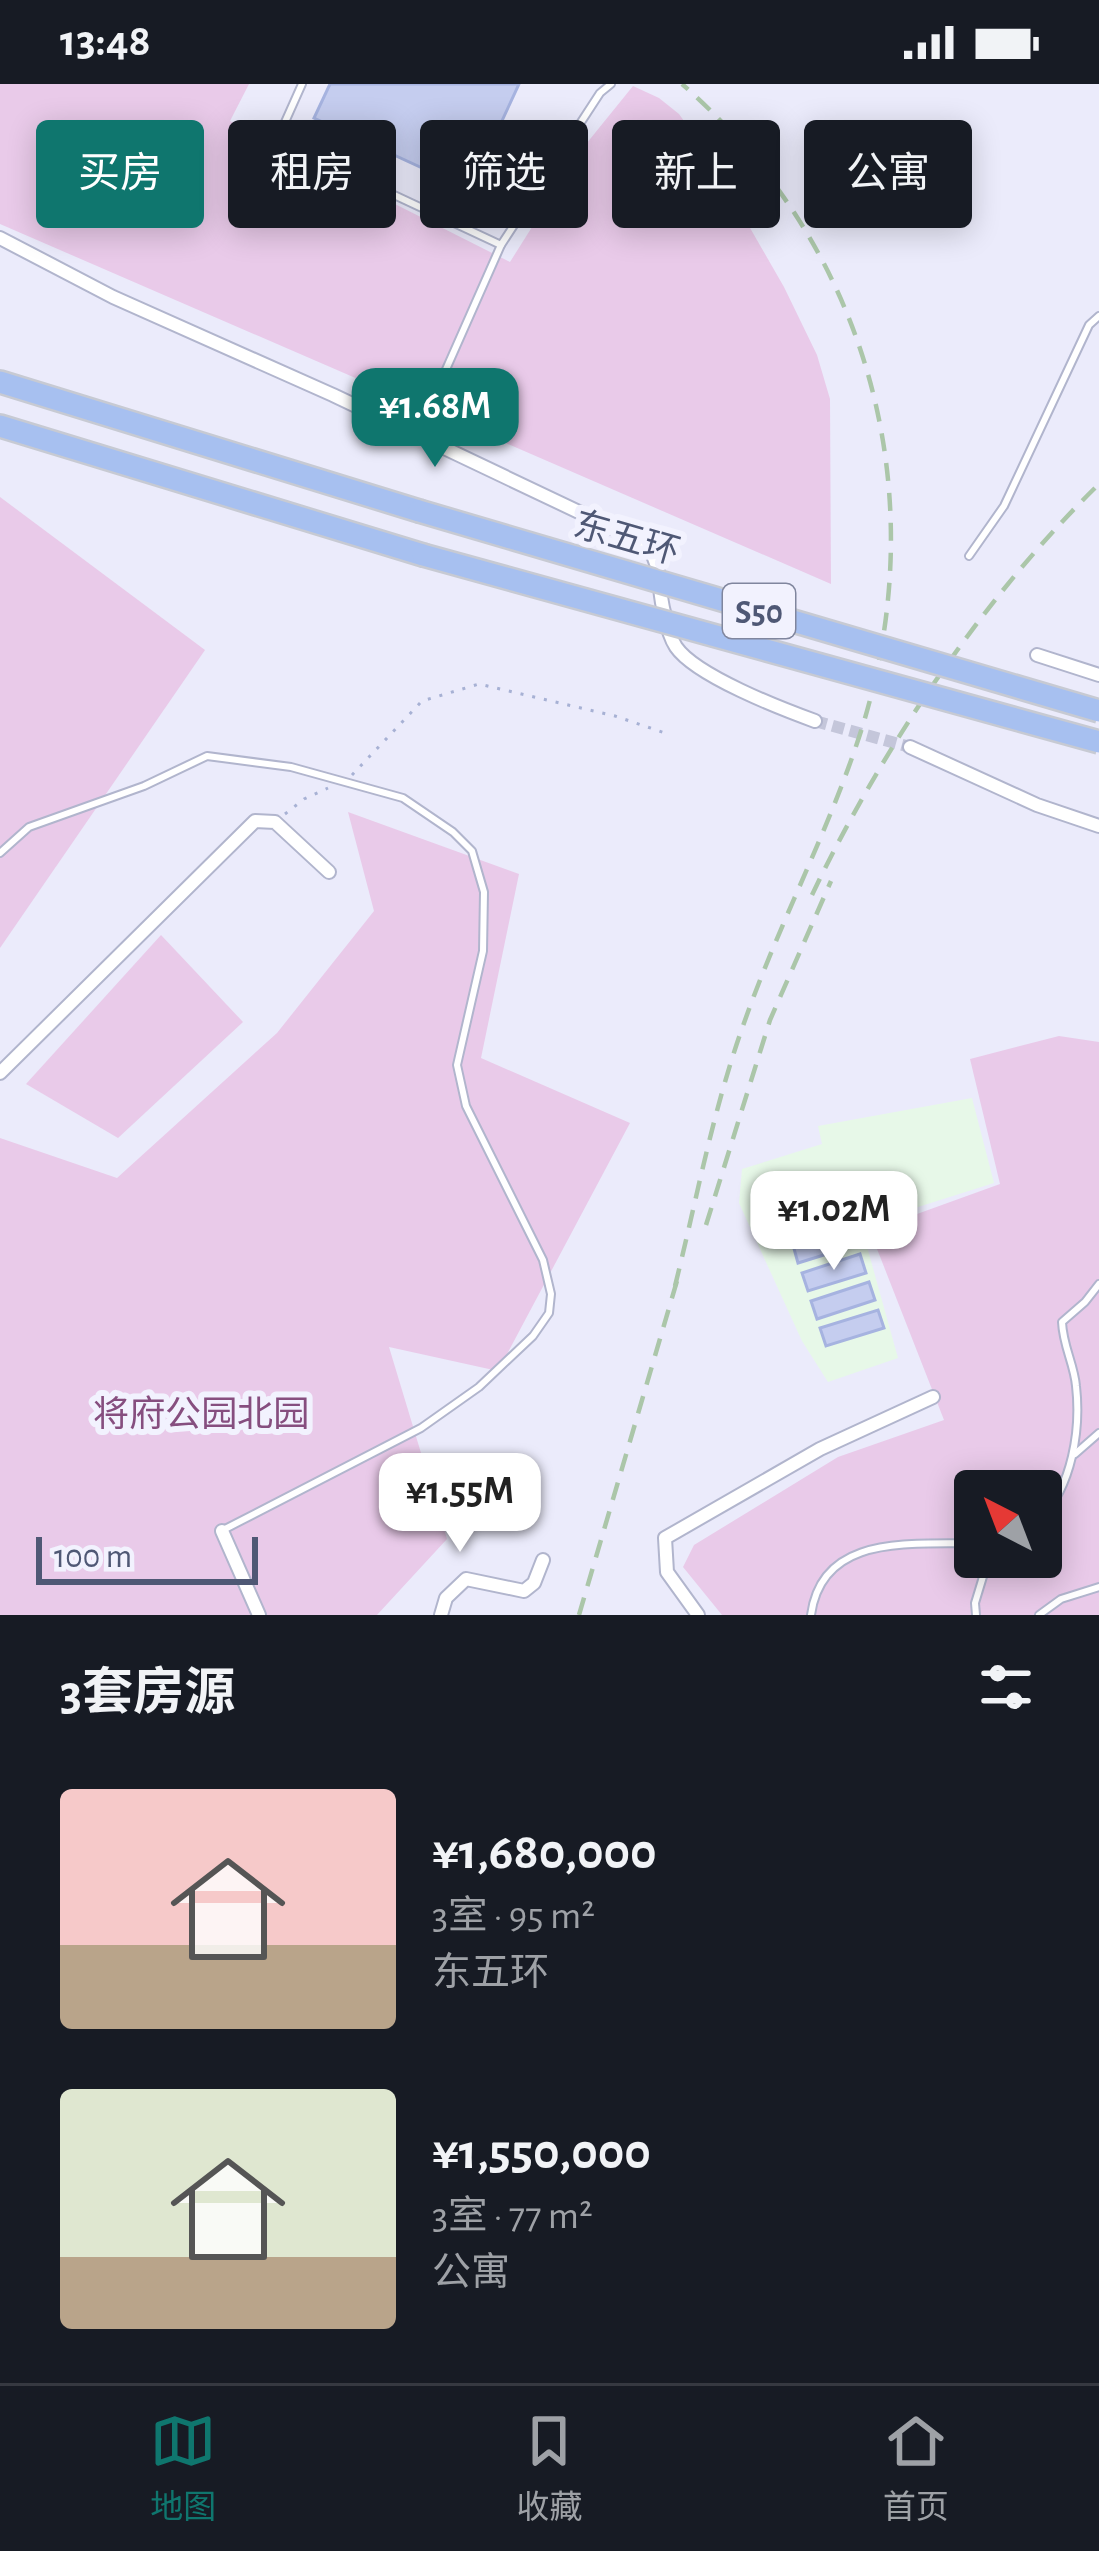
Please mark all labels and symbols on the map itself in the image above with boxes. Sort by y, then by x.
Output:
pin: ¥1.68M [337,368,533,470]
street label: 东五环 [570,505,684,571]
road number: S50 [723,584,795,638]
pin: ¥1.02M [736,1171,932,1273]
park label: 将府公园北园 [93,1395,309,1433]
pin: ¥1.55M [362,1453,558,1555]
north arrow [954,1470,1062,1578]
scale bar [36,1531,258,1584]

